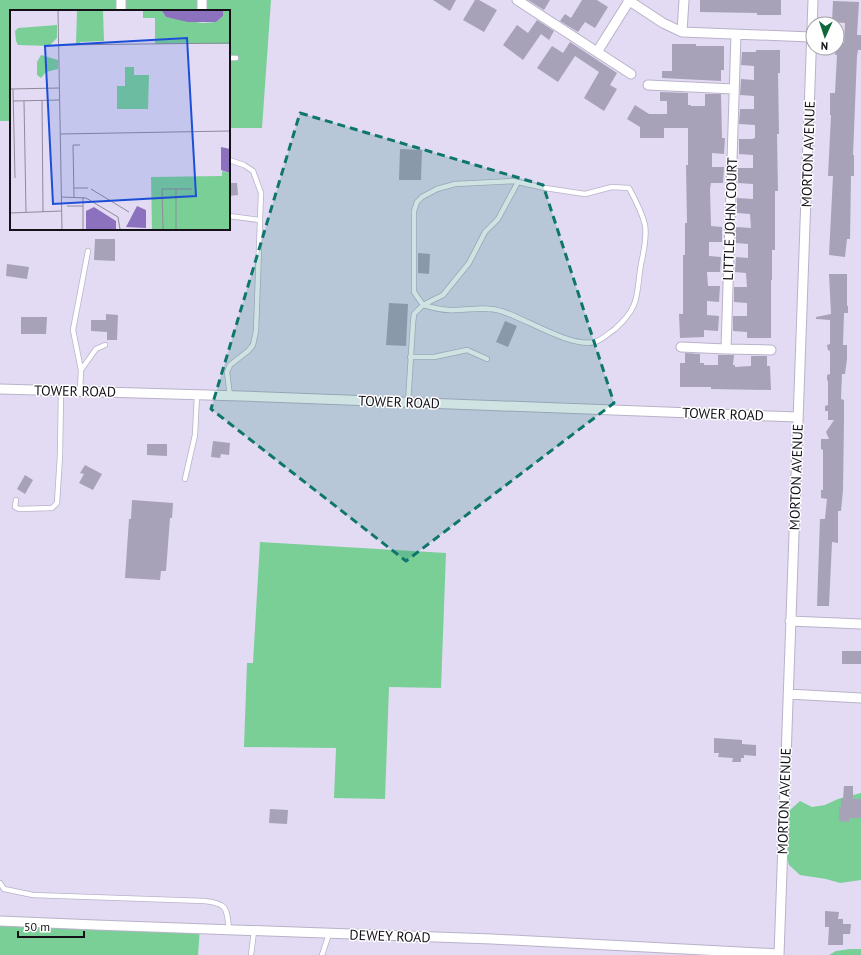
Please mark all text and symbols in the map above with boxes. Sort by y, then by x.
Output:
inset map [10,10,230,230]
north arrow [805,16,845,56]
text: N [820,39,828,53]
street label: MORTON AVENUE [797,100,819,208]
street label: LITTLE JOHN COURT [719,157,741,281]
street label: TOWER ROAD [34,381,116,401]
street label: TOWER ROAD [358,392,440,412]
street label: TOWER ROAD [682,404,764,424]
street label: MORTON AVENUE [785,423,807,531]
street label: MORTON AVENUE [773,747,795,855]
scale bar [18,913,84,939]
text: 50 m [24,919,50,934]
street label: DEWEY ROAD [349,926,431,946]

